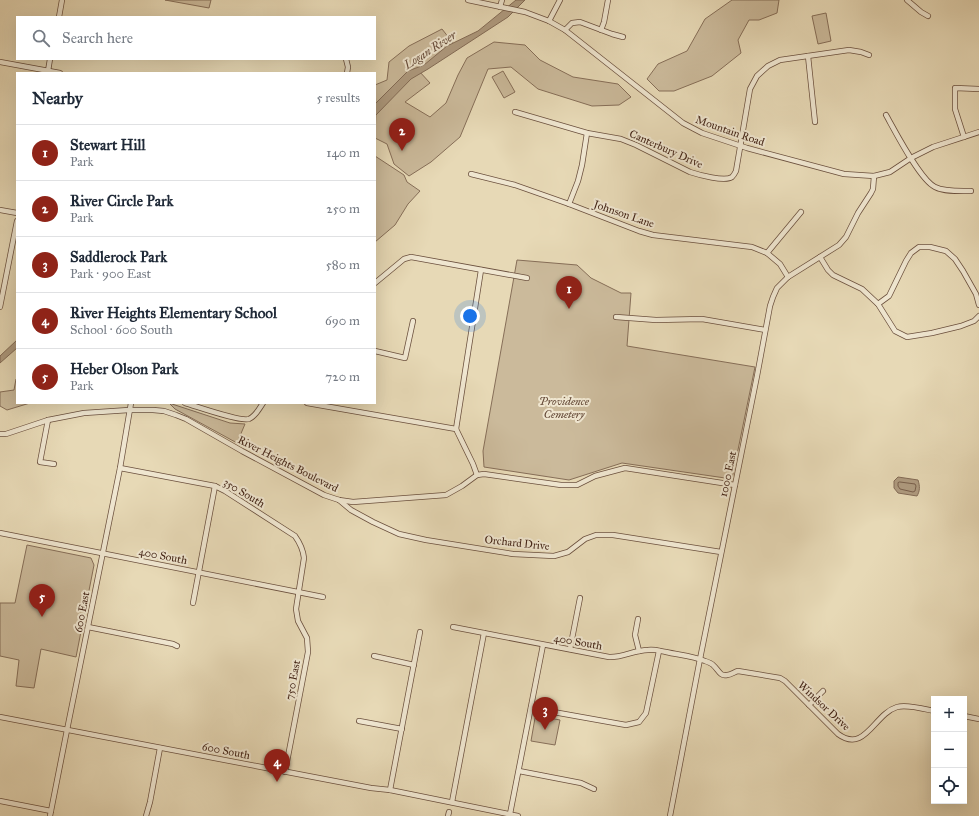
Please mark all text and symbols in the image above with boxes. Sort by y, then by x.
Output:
search box [16,16,376,60]
icon: search [30,27,52,49]
water label: Logan River [400,27,460,73]
text: Search here [62,29,133,47]
text: Nearby [32,88,83,109]
text: 5 results [316,90,360,106]
street label: Mountain Road [694,113,767,149]
pin: 2 [389,118,415,151]
street label: Canterbury Drive [627,127,705,171]
text: Stewart Hill [70,136,146,154]
text: 1 [42,145,48,161]
text: 140 m [326,145,360,161]
text: Park [70,154,94,170]
text: River Circle Park [70,192,173,210]
street label: Johnson Lane [591,197,656,232]
text: 2 [42,201,48,217]
text: 250 m [326,201,360,217]
text: Park [70,210,94,226]
text: Saddlerock Park [70,248,167,266]
text: 3 [42,257,48,273]
text: 580 m [326,257,360,273]
text: Park · 900 East [70,266,151,282]
pin: 1 [556,276,582,309]
text: River Heights Elementary School [70,304,277,322]
your location [460,306,480,326]
text: 4 [41,313,49,329]
text: 690 m [325,313,360,329]
text: School · 600 South [70,322,173,338]
text: Heber Olson Park [70,360,179,378]
text: 5 [42,369,48,385]
text: 720 m [325,369,360,385]
text: Park [70,378,94,394]
park label: Providence Cemetery [539,395,590,421]
street label: River Heights Boulevard [236,433,341,495]
street label: 1000 East [717,450,739,498]
street label: 350 South [221,476,267,510]
street label: Orchard Drive [484,533,551,553]
street label: 400 South [138,545,188,567]
pin: 5 [29,584,55,617]
street label: 600 East [72,590,92,633]
street label: 400 South [553,631,603,653]
street label: 750 East [283,659,303,701]
street label: Windsor Drive [795,679,853,734]
map controls [931,696,967,804]
button: + [931,696,967,732]
pin: 3 [532,697,558,730]
button: − [931,732,967,768]
street label: 600 South [201,740,251,762]
pin: 4 [264,749,290,782]
button: locate [931,768,967,804]

